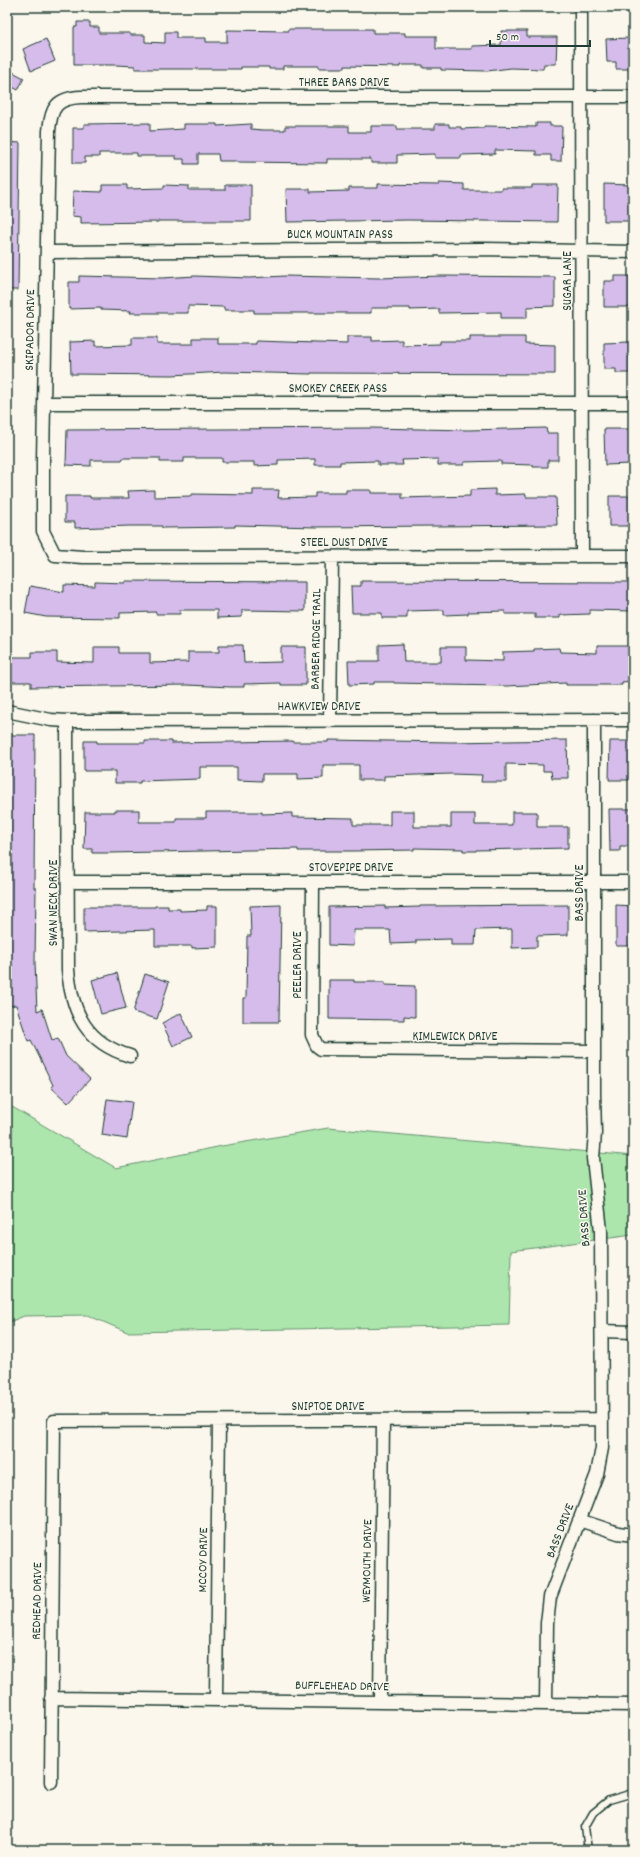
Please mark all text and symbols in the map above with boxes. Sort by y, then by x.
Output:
scale bar [490,22,590,48]
text: 50 m [496,29,519,46]
street label: THREE BARS DRIVE [299,74,389,93]
street label: BUCK MOUNTAIN PASS [287,226,393,245]
street label: SUGAR LANE [559,251,578,311]
street label: SKIPADOR DRIVE [21,289,41,371]
street label: SMOKEY CREEK PASS [289,380,387,399]
street label: STEEL DUST DRIVE [300,534,388,553]
street label: BARBER RIDGE TRAIL [307,587,327,690]
street label: HAWKVIEW DRIVE [277,698,361,717]
street label: STOVEPIPE DRIVE [309,859,393,878]
street label: SWAN NECK DRIVE [45,860,64,946]
street label: BASS DRIVE [571,864,590,921]
street label: PEELER DRIVE [289,931,308,999]
street label: KIMLEWICK DRIVE [413,1028,498,1047]
street label: BASS DRIVE [574,1189,596,1247]
street label: SNIPTOE DRIVE [292,1398,365,1417]
street label: BASS DRIVE [542,1501,580,1561]
street label: WEYMOUTH DRIVE [358,1519,378,1603]
street label: MCCOY DRIVE [194,1527,214,1593]
street label: REDHEAD DRIVE [28,1562,48,1640]
street label: BUFFLEHEAD DRIVE [295,1677,389,1697]

